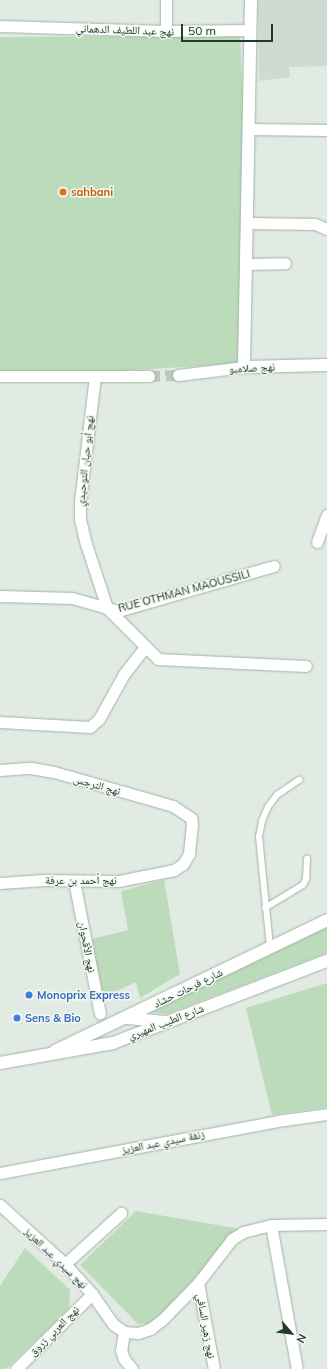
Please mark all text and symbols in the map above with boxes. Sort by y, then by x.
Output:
scale bar [183,16,275,42]
street label: نهج عبد اللطيف الدهماني [76,22,174,38]
text: 50 m [188,23,216,38]
place label: sahbani [71,185,113,199]
marker: sahbani [58,187,68,197]
street label: نهج صلامبو [229,360,275,376]
street label: نهج أبو حيان التوحيدي [74,415,96,507]
street label: RUE OTHMAN MAOUSSILI [117,567,251,615]
street label: نهج النرجس [72,772,122,798]
street label: نهج أحمد بن عرفة [45,873,117,887]
street label: نهج الأقحوان [76,920,98,974]
street label: شارع فرحات حشاد [151,965,225,1011]
place label: Monoprix Express [37,988,130,1002]
marker: Monoprix Express [24,990,34,1000]
street label: شارع الطيب المهيري [126,1001,206,1043]
place label: Sens & Bio [25,1011,81,1025]
marker: Sens & Bio [12,1013,22,1023]
street label: زنقة سيدي عبد العزيز [120,1127,206,1157]
street label: نهج سيدي عبد العزيز [22,1225,90,1291]
street label: نهج زهير السافي [194,1292,218,1360]
street label: نهج العربي زروق [26,1303,82,1359]
north arrow [271,1313,311,1353]
text: N [293,1332,310,1346]

